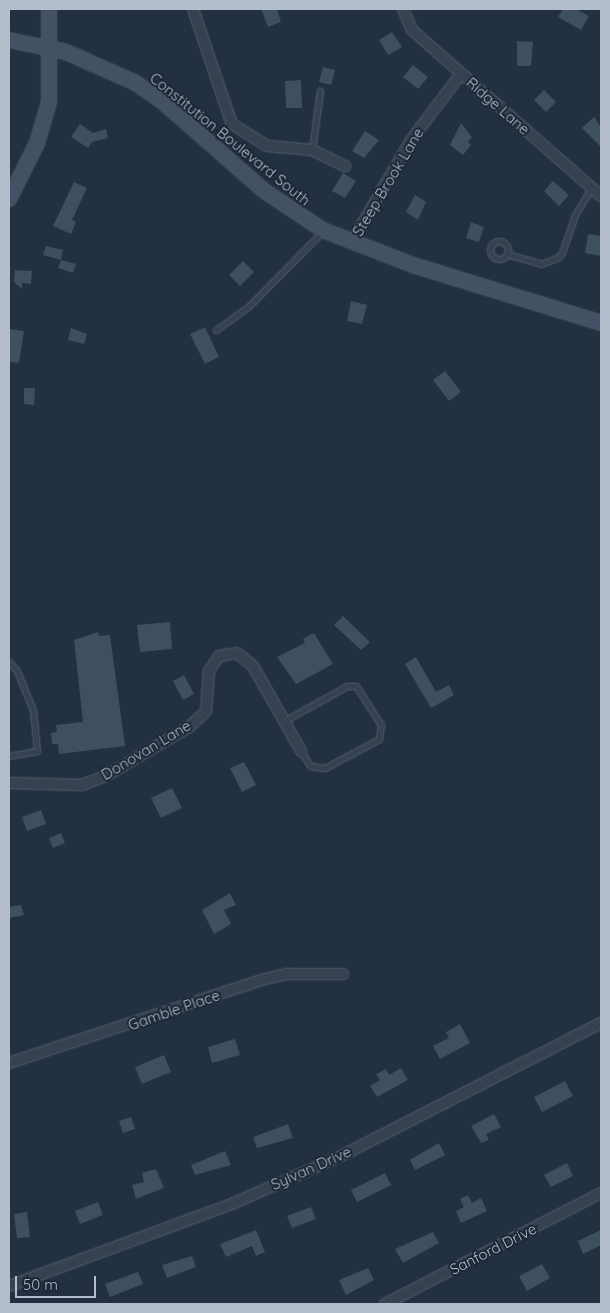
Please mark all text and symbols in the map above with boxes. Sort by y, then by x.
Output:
street label: Constitution Boulevard South [146,69,314,209]
street label: Ridge Lane [463,74,533,138]
street label: Steep Brook Lane [349,125,427,239]
street label: Donovan Lane [98,716,194,784]
street label: Gamble Place [126,986,222,1034]
street label: Sylvan Drive [268,1142,354,1194]
street label: Sanford Drive [447,1219,539,1279]
scale bar [18,1266,99,1298]
text: 50 m [23,1275,58,1294]

